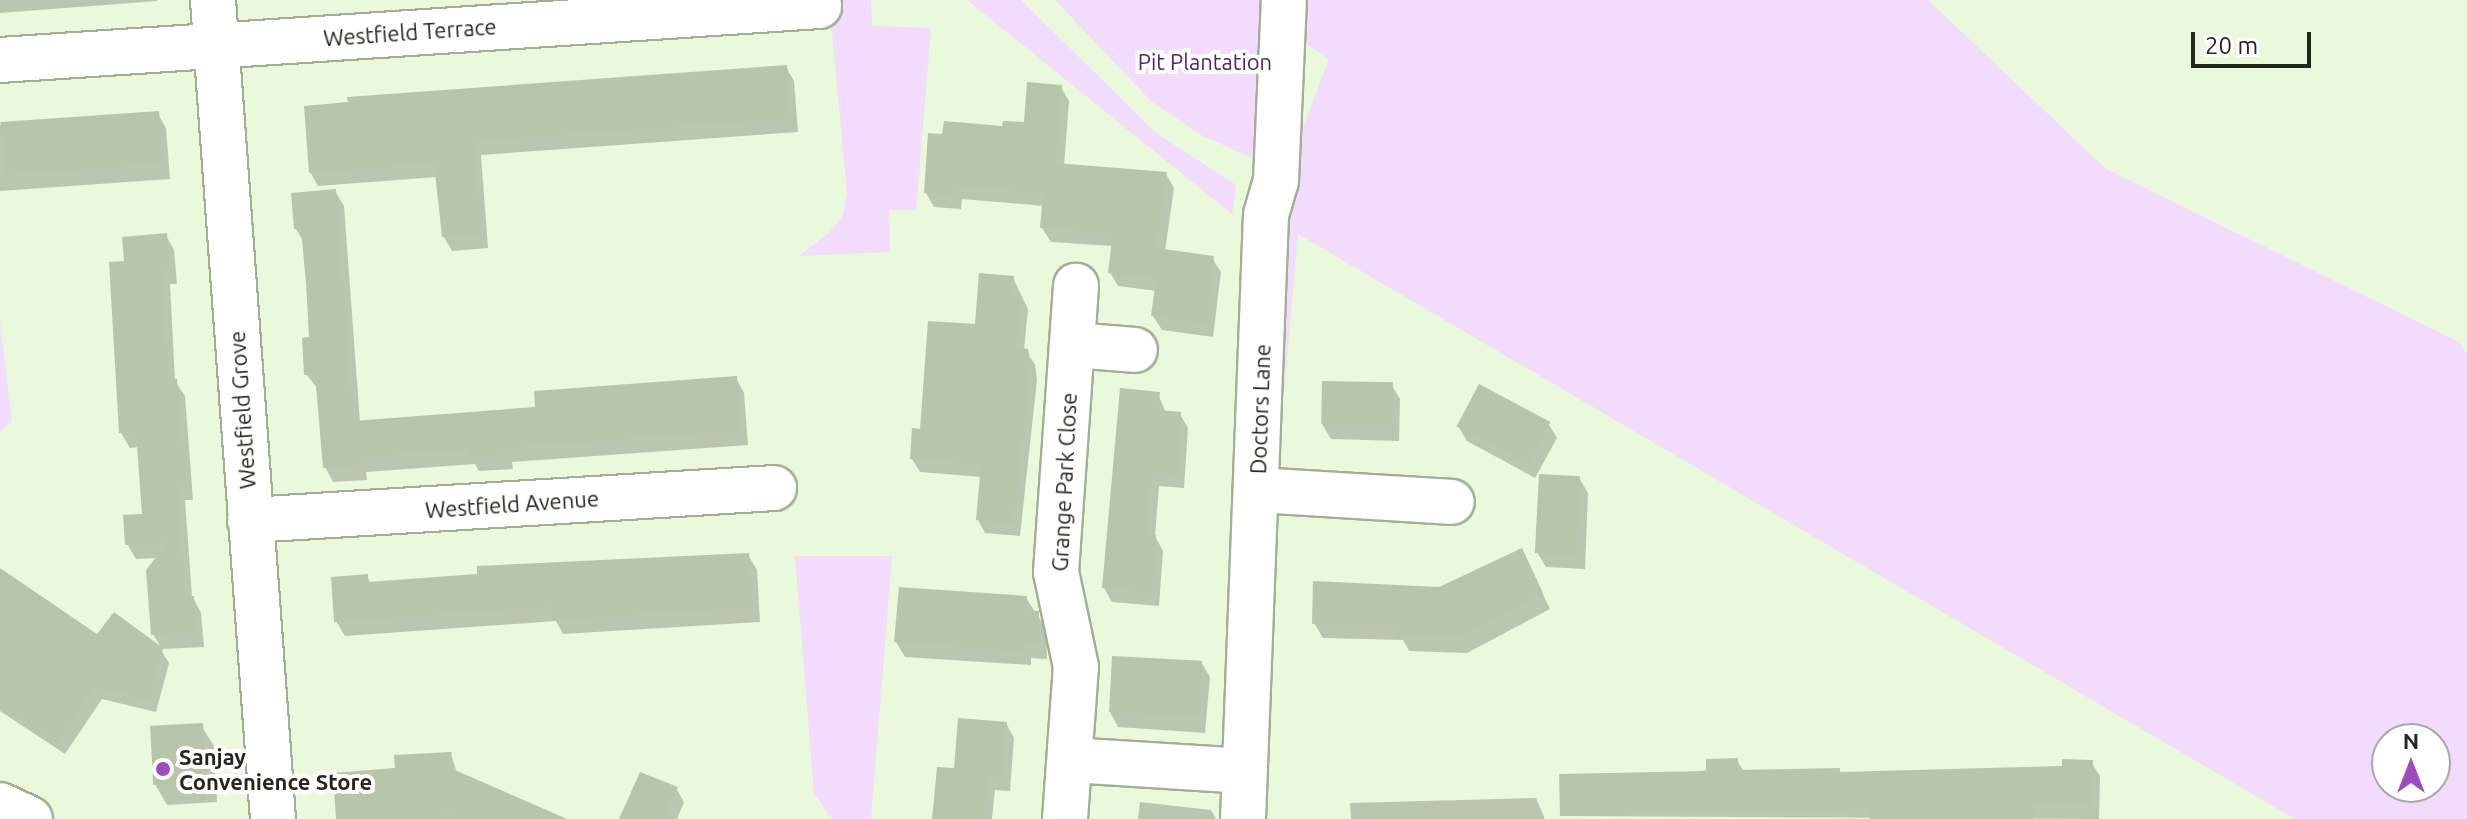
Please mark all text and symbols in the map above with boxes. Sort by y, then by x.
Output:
street label: Westfield Terrace [323,13,497,51]
scale bar [2195,16,2315,66]
text: 20 m [2205,32,2258,59]
park label: Pit Plantation [1138,49,1272,75]
street label: Westfield Grove [223,330,261,490]
street label: Doctors Lane [1245,343,1275,475]
street label: Grange Park Close [1046,392,1082,572]
street label: Westfield Avenue [424,485,600,523]
north arrow [2371,723,2451,803]
text: N [2403,728,2419,753]
place label: Sanjay Convenience Store [179,743,372,794]
marker: Sanjay Convenience Store [154,760,172,778]

